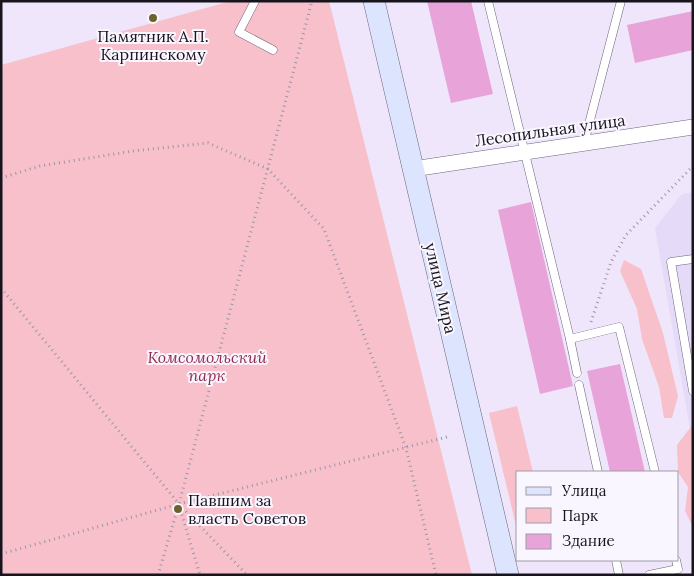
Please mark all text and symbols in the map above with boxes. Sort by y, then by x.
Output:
marker: Памятник А.П. Карпинскому [147,12,159,24]
place label: Памятник А.П. Карпинскому [97,26,209,64]
street label: Лесопильная улица [473,110,627,150]
street label: улица Мира [421,241,461,335]
park label: Комсомольский парк [147,347,267,385]
legend [516,471,679,561]
text: Улица [561,481,607,500]
place label: Павшим за власть Советов [188,490,306,528]
marker: Павшим за власть Советов [172,503,184,515]
text: Парк [562,506,598,525]
text: Здание [562,531,615,550]

